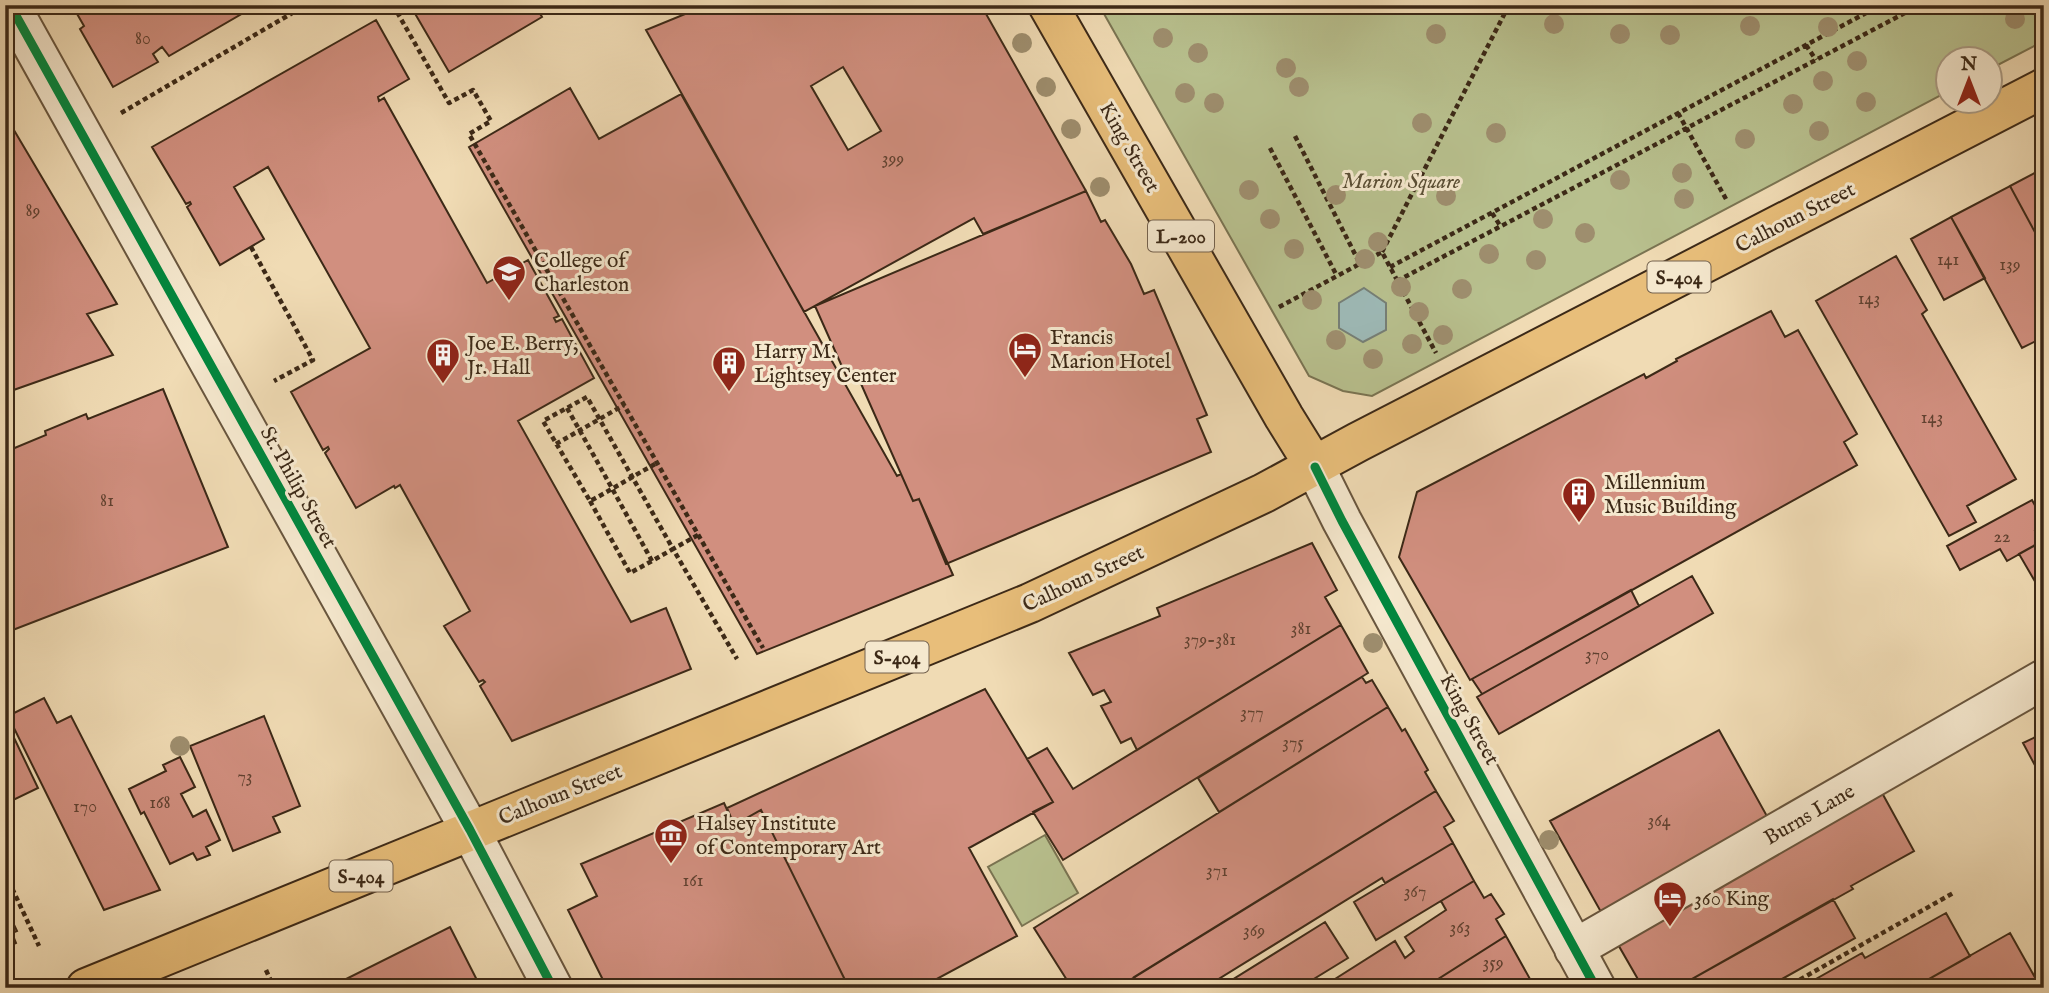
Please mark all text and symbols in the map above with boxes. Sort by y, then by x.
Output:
house number: 80 [135,28,151,51]
north arrow [1934,46,2004,116]
text: N [1960,53,1978,77]
street label: King Street [1092,98,1165,198]
house number: 399 [882,148,904,171]
park label: Marion Square [1342,169,1460,196]
street label: Calhoun Street [1731,177,1860,260]
house number: 89 [26,200,40,223]
road number: L-200 [1148,220,1214,252]
place label: College of Charleston [534,248,629,299]
house number: 141 [1937,249,1959,272]
school or university icon: College of Charleston [490,253,528,302]
house number: 139 [1999,254,2021,277]
road number: S-404 [1648,262,1710,292]
house number: 143 [1858,288,1880,311]
place label: Francis Marion Hotel [1050,325,1171,376]
hotel icon: Francis Marion Hotel [1006,330,1044,379]
place label: Joe E. Berry, Jr. Hall [465,331,578,382]
building icon: Joe E. Berry, Jr. Hall [424,336,462,385]
place label: Harry M. Lightsey Center [754,339,897,390]
building icon: Harry M. Lightsey Center [710,344,748,393]
house number: 143 [1921,407,1943,430]
street label: St. Philip Street [253,422,342,554]
place label: Millennium Music Building [1604,470,1737,521]
building icon: Millennium Music Building [1560,475,1598,524]
house number: 81 [100,490,114,513]
house number: 22 [1994,526,2010,549]
street label: Calhoun Street [1019,539,1149,619]
house number: 381 [1291,618,1311,641]
house number: 379-381 [1184,629,1236,652]
road number: S-404 [866,642,928,672]
house number: 370 [1585,644,1609,667]
street label: King Street [1433,669,1505,770]
house number: 377 [1240,702,1264,725]
house number: 375 [1282,732,1304,755]
street label: Calhoun Street [495,758,626,832]
house number: 73 [237,766,253,789]
street label: Burns Lane [1759,778,1860,852]
house number: 168 [149,792,171,815]
house number: 170 [73,796,97,819]
house number: 364 [1647,810,1671,833]
place label: Halsey Institute of Contemporary Art [696,811,881,862]
museum icon: Halsey Institute of Contemporary Art [652,816,690,865]
road number: S-404 [330,860,392,891]
house number: 371 [1206,860,1228,883]
house number: 161 [683,870,703,893]
hotel icon: 360 King [1651,879,1689,928]
house number: 367 [1404,881,1426,904]
place label: 360 King [1694,886,1770,913]
house number: 363 [1449,917,1471,940]
house number: 369 [1243,920,1265,943]
house number: 359 [1482,952,1504,975]

